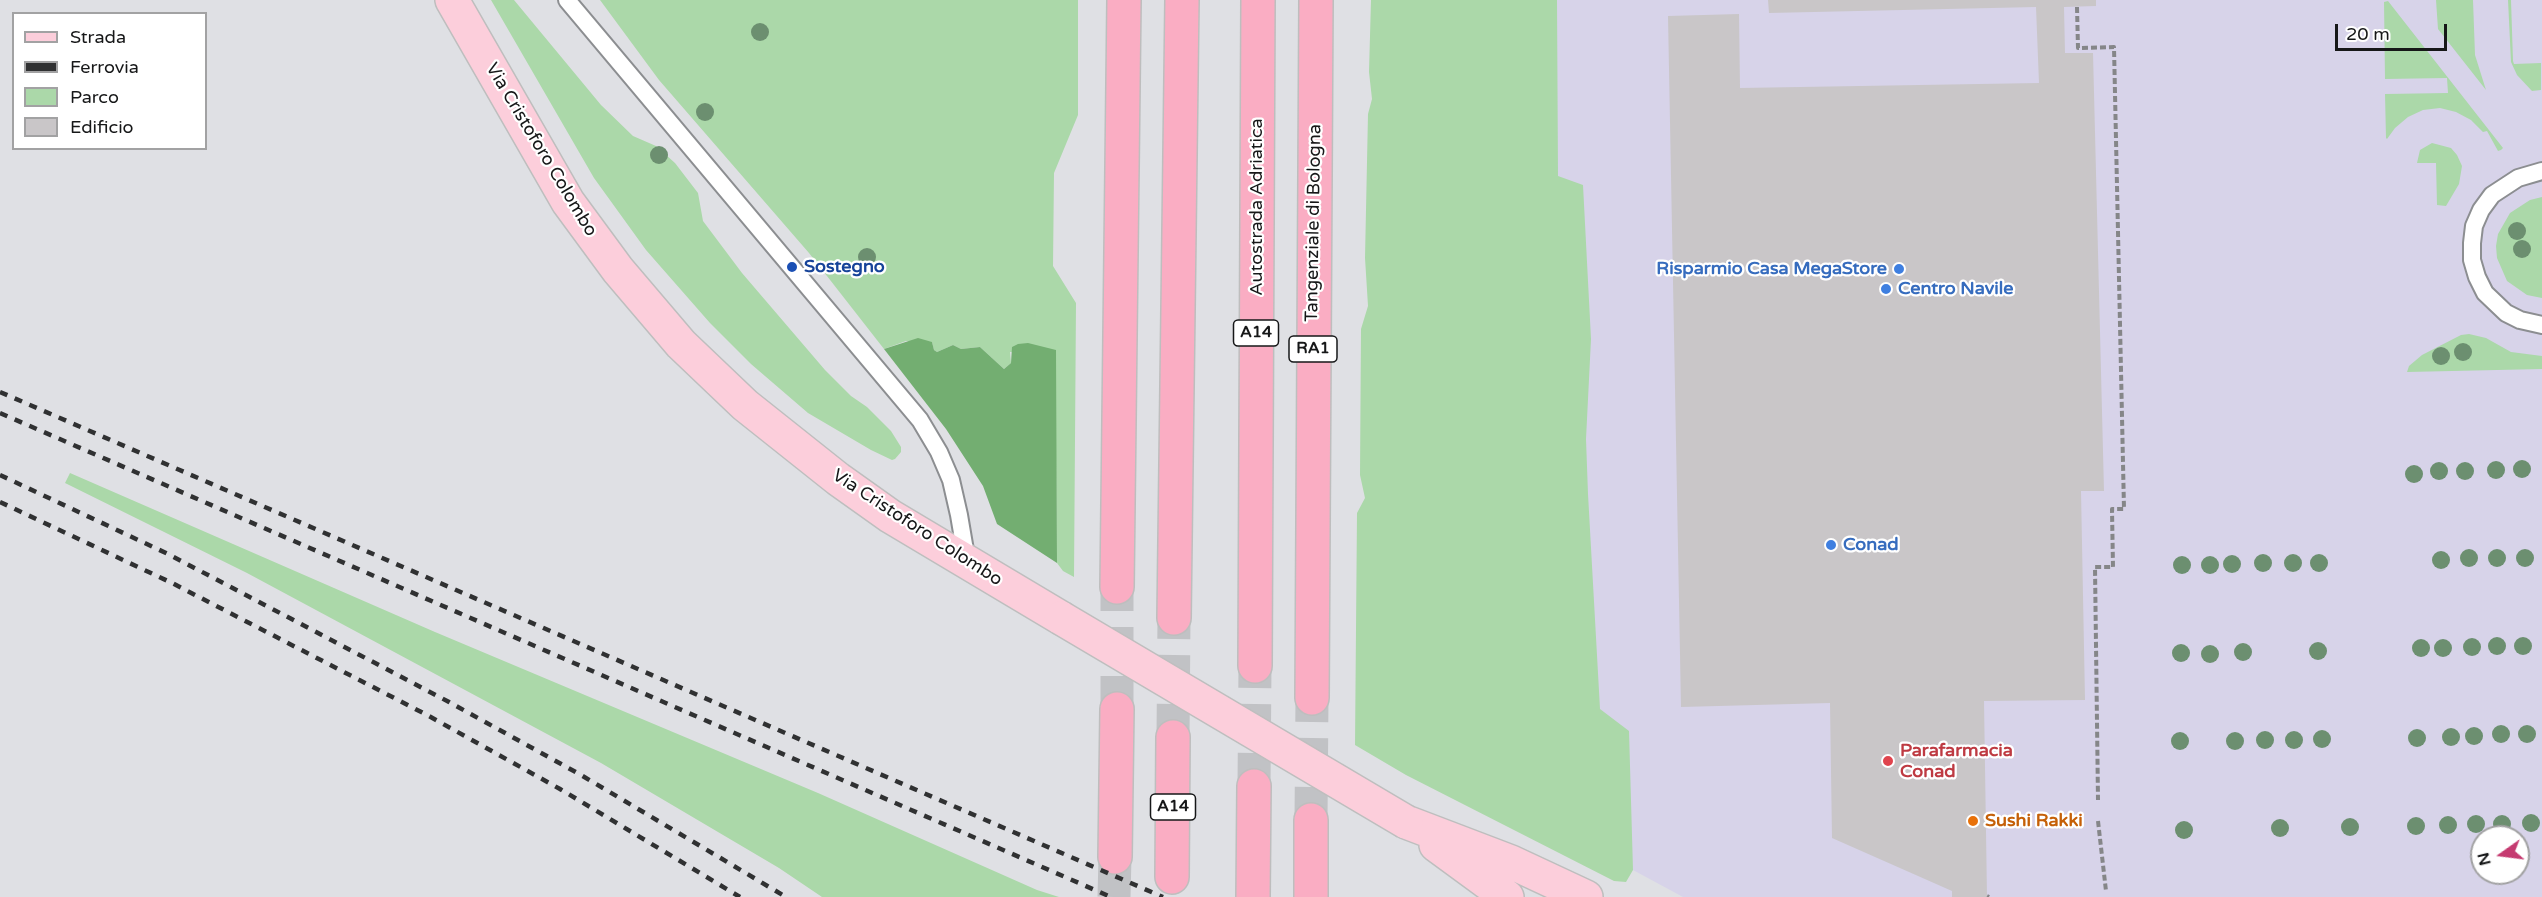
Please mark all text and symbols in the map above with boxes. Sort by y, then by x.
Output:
legend [12,12,207,150]
scale bar [2338,12,2450,50]
text: 20 m [2346,23,2390,45]
text: Strada [70,26,126,48]
text: Ferrovia [70,56,139,78]
street label: Via Cristoforo Colombo [481,59,601,241]
text: Parco [70,86,119,108]
text: Edificio [70,116,134,138]
street label: Autostrada Adriatica [1246,118,1268,296]
street label: Tangenziale di Bologna [1301,124,1327,322]
place label: Sostegno [804,256,885,278]
place label: Risparmio Casa MegaStore [1656,258,1887,280]
marker: Sostegno [785,260,799,274]
marker: Risparmio Casa MegaStore [1892,262,1906,276]
place label: Centro Navile [1898,278,2013,300]
marker: Centro Navile [1879,282,1893,296]
road number: A14 [1234,320,1278,346]
road number: RA1 [1289,336,1337,362]
street label: Via Cristoforo Colombo [828,465,1006,591]
place label: Conad [1843,534,1899,556]
marker: Conad [1824,538,1838,552]
place label: Parafarmacia Conad [1900,740,2013,783]
marker: Parafarmacia Conad [1881,754,1895,768]
road number: A14 [1150,794,1196,820]
place label: Sushi Rakki [1985,810,2083,832]
marker: Sushi Rakki [1966,814,1980,828]
north arrow [2470,825,2530,885]
text: N [2473,850,2496,868]

